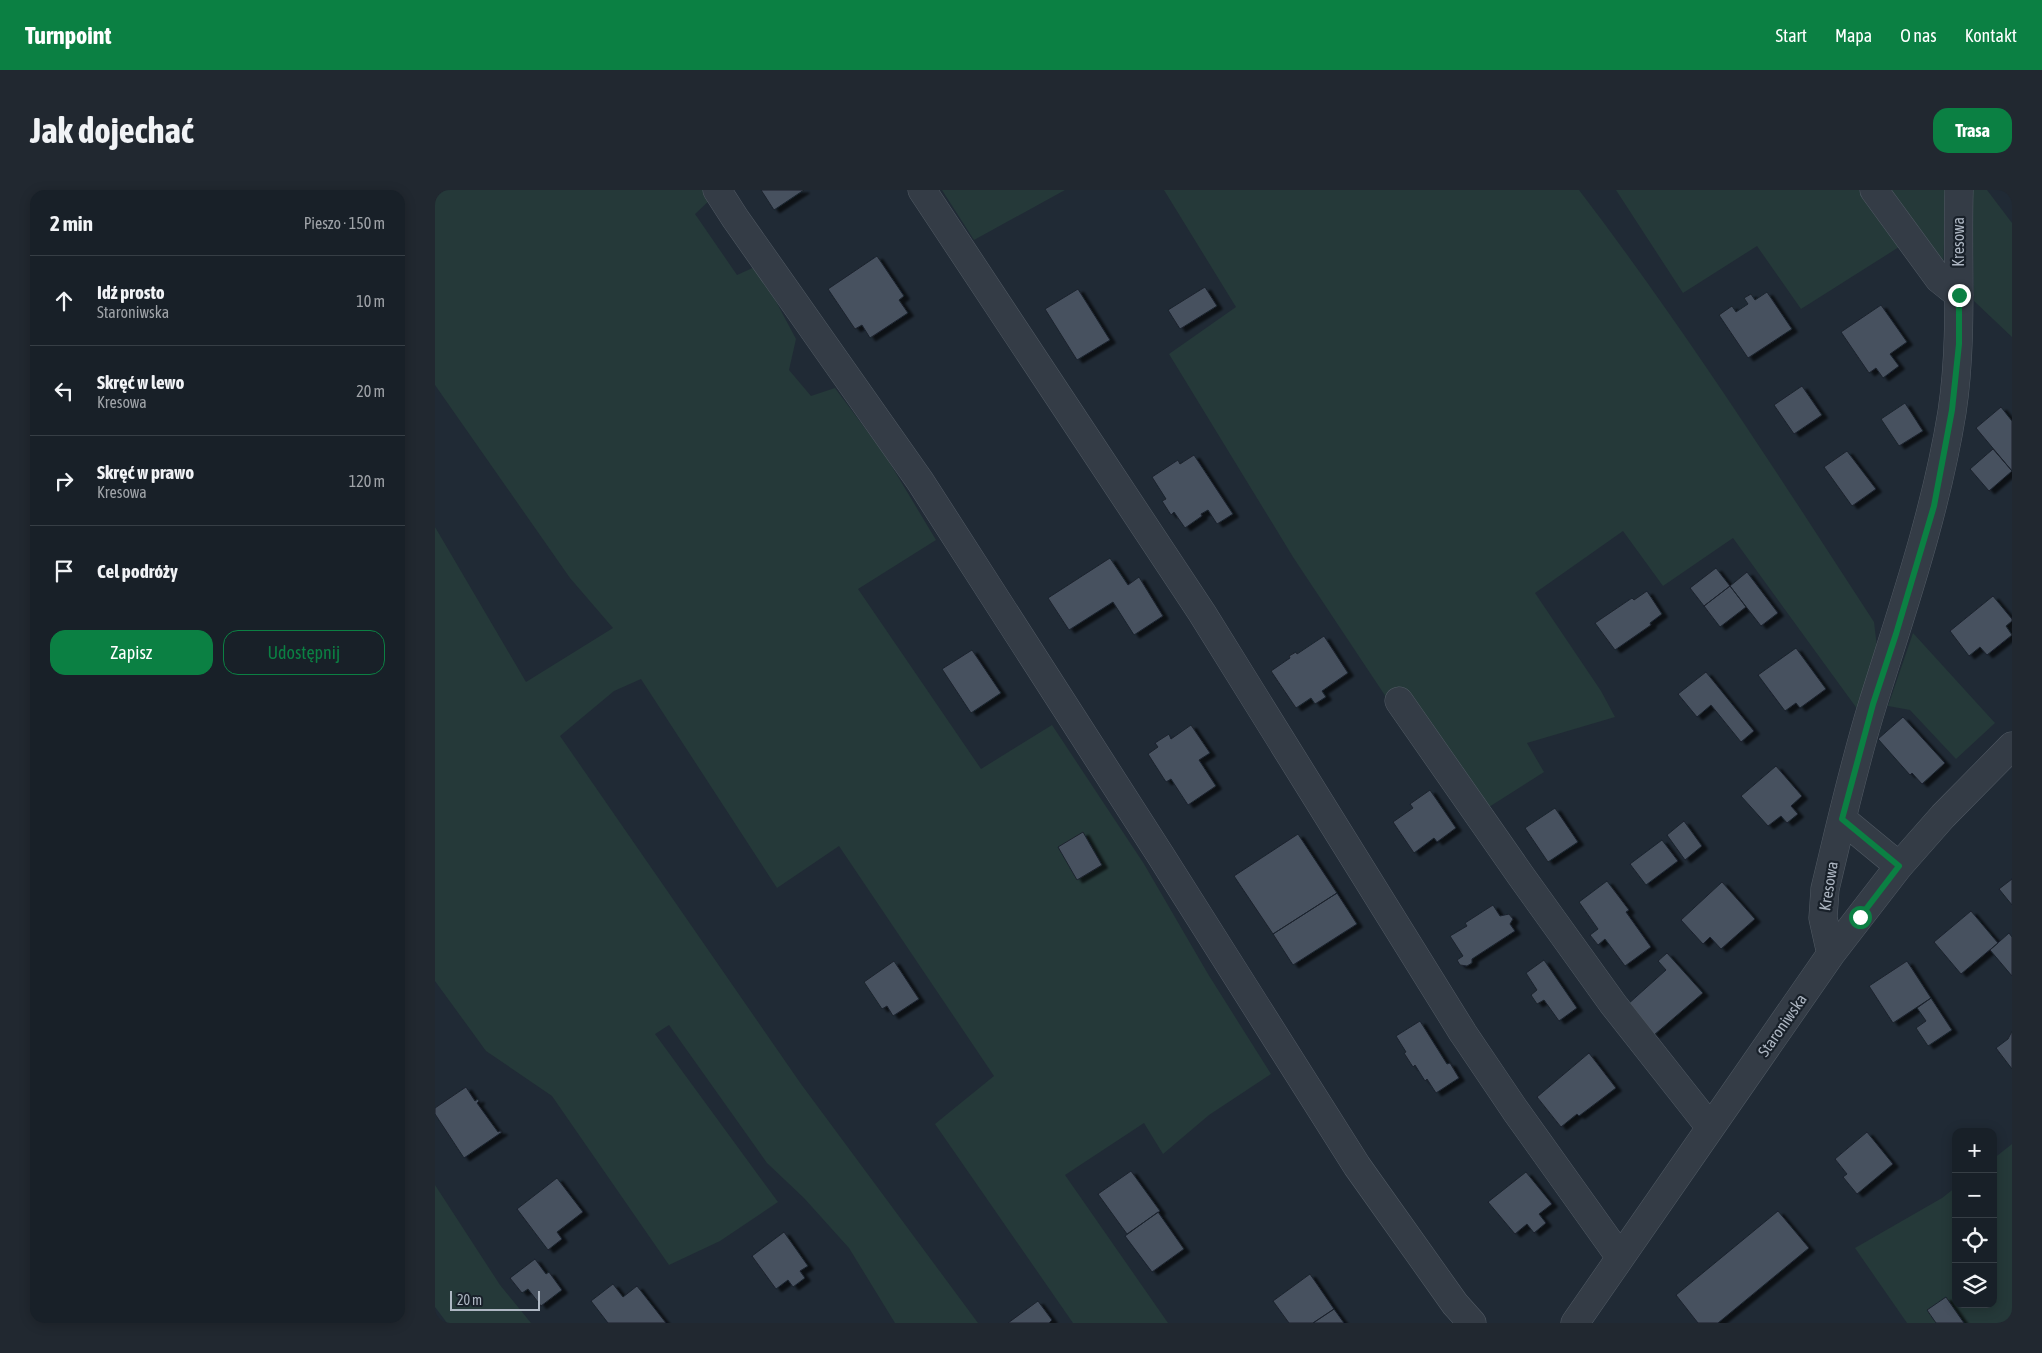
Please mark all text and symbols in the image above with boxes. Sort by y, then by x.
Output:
text: Turnpoint [25,22,111,49]
text: Start [1775,25,1807,46]
text: Mapa [1835,25,1872,46]
text: O nas [1900,25,1937,46]
text: Kontakt [1965,25,2017,46]
button: Trasa [1933,108,2012,153]
text: Jak dojechać [30,110,194,150]
text: 2 min [50,211,93,235]
text: Pieszo · 150 m [304,214,385,232]
street label: Kresowa [1949,217,1967,267]
text: Idź prosto [97,281,165,303]
route end [1948,284,1971,307]
icon: ahead [50,287,78,315]
text: 10 m [356,292,385,310]
text: Staroniwska [97,303,169,321]
text: Skręć w lewo [97,371,184,393]
icon: left [50,377,78,405]
text: 20 m [356,382,385,400]
text: Kresowa [97,393,147,411]
text: Skręć w prawo [97,461,194,483]
icon: right [50,467,78,495]
text: 120 m [349,472,385,490]
text: Kresowa [97,483,147,501]
icon: arrive [50,557,78,585]
text: Cel podróży [97,560,178,582]
button: Zapisz [50,630,213,675]
button: Udostępnij [223,630,385,675]
street label: Kresowa [1815,860,1841,912]
route start [1849,906,1872,929]
street label: Staroniwska [1754,990,1810,1060]
map controls [1952,1128,1997,1308]
button: + [1952,1128,1997,1173]
button: − [1952,1173,1997,1218]
button: locate [1952,1218,1997,1263]
button: layers [1952,1263,1997,1308]
scale bar [450,1288,540,1311]
text: 20 m [457,1292,482,1308]

